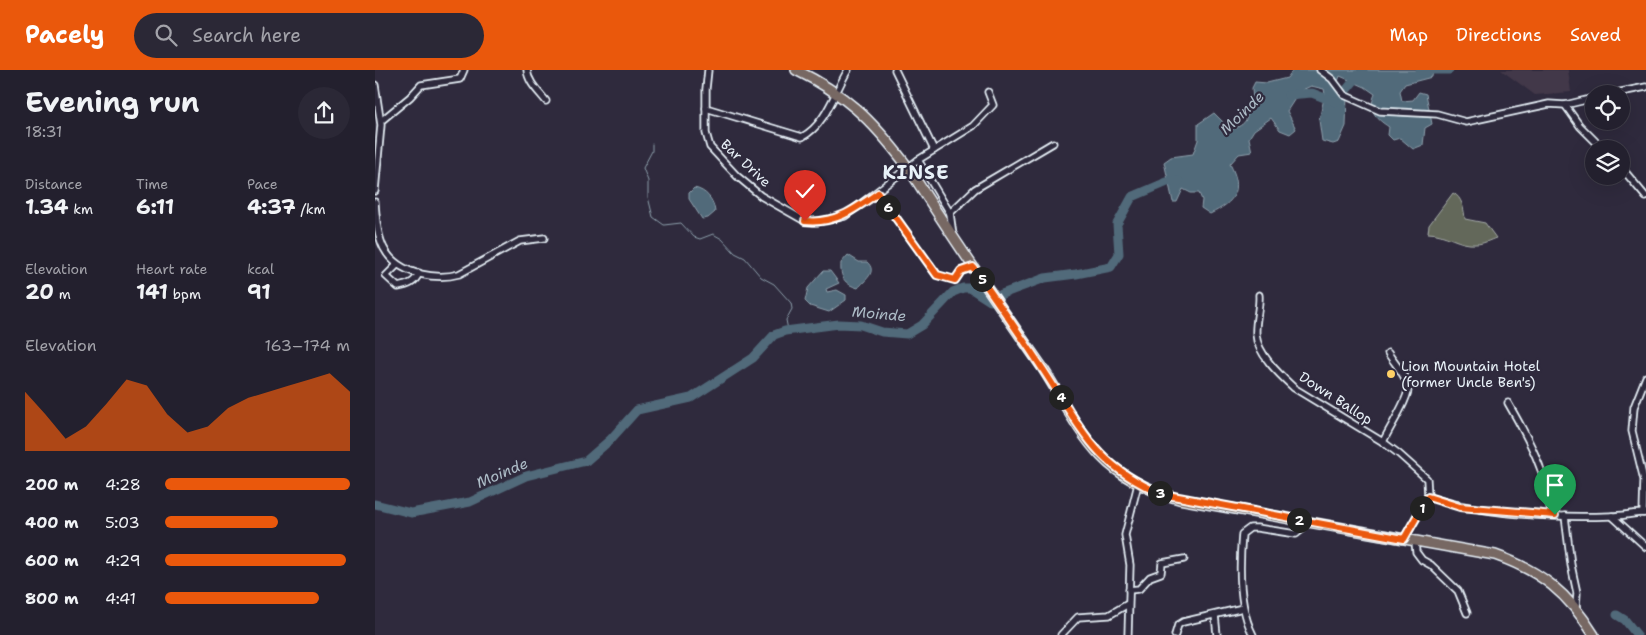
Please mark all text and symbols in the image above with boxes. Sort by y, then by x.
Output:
search box [134,13,484,58]
text: Pacely [25,19,104,51]
icon: search [152,21,180,49]
text: Search here [192,23,301,48]
text: Map [1390,23,1428,47]
text: Directions [1456,23,1542,47]
text: Saved [1570,23,1621,47]
text: Evening run [25,83,200,121]
map controls [1585,85,1630,185]
button: locate [1585,85,1630,130]
button: share [298,87,350,139]
water label: Moinde [1215,87,1269,139]
text: 18:31 [25,121,63,142]
street label: Bar Drive [717,135,775,191]
button: layers [1585,140,1630,185]
district label: KINSE [882,160,950,185]
pin [784,170,826,221]
text: Distance [25,175,82,193]
text: Time [136,175,168,193]
text: Pace [247,175,278,193]
icon: check [791,177,819,205]
text: 1.34 [25,193,69,221]
text: 6:11 [136,193,174,221]
text: 4:37 [247,193,296,221]
pin: 6 [875,194,901,220]
text: 6 [884,198,893,216]
text: km [69,200,93,218]
text: /km [296,200,326,218]
text: Elevation [25,260,88,278]
text: Heart rate [136,260,207,278]
text: kcal [247,260,274,278]
pin: 5 [969,266,995,292]
text: 5 [978,270,987,288]
text: 20 [25,278,54,306]
text: 141 [136,278,168,306]
text: 91 [247,278,271,306]
text: m [54,285,71,303]
text: bpm [168,285,201,303]
water label: Moinde [851,302,907,326]
text: Elevation [25,335,97,356]
text: 163–174 m [264,335,350,356]
place label: Lion Mountain Hotel (former Uncle Ben's) [1401,357,1541,391]
street label: Down Ballop [1296,368,1376,429]
marker: Lion Mountain Hotel (former Uncle Ben's) [1385,368,1397,380]
pin: 4 [1049,384,1073,410]
text: 4 [1057,388,1066,406]
water label: Moinde [473,453,531,493]
pin [1534,464,1576,515]
icon: arrive [1541,471,1569,499]
text: 200 m [25,474,78,495]
text: 4:28 [105,474,141,495]
pin: 3 [1147,480,1173,506]
text: 3 [1156,484,1165,502]
pin: 1 [1409,496,1435,520]
text: 1 [1419,499,1426,517]
pin: 2 [1287,508,1311,532]
text: 2 [1295,511,1304,529]
text: 400 m [25,512,79,533]
text: 5:03 [105,512,140,533]
text: 600 m [25,550,79,571]
text: 4:29 [105,550,141,571]
text: 800 m [25,588,79,609]
text: 4:41 [105,588,136,609]

